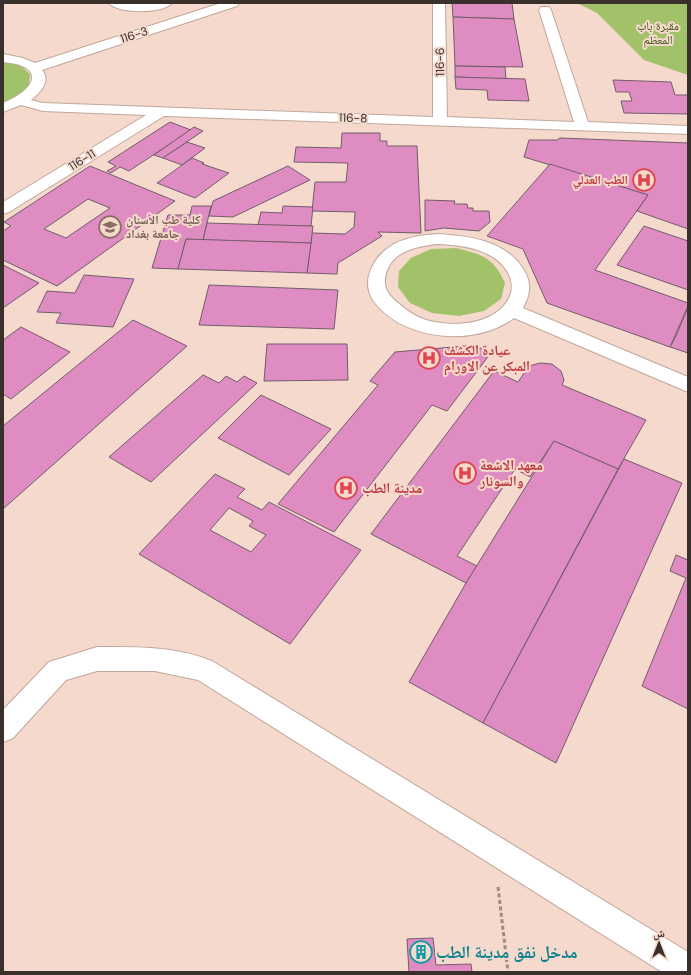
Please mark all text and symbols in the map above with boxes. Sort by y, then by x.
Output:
park label: مقبرة باب المعظم [637,18,679,48]
street label: 116-3 [118,23,150,47]
street label: 116-6 [432,47,448,77]
street label: 116-8 [338,110,368,126]
street label: 116-11 [65,146,99,174]
hospital icon: الطب العدلي [631,167,657,193]
place label: الطب العدلي [573,172,628,190]
place label: كلية طب الأسنان جامعة بغداد [126,212,201,242]
school or university icon: كلية طب الأسنان جامعة بغداد [97,214,123,240]
place label: عيادة الكشف المبكر عن الاورام [444,341,530,376]
hospital icon: عيادة الكشف المبكر عن الاورام [416,345,442,371]
place label: معهد الاشعة والسونار [479,456,543,490]
hospital icon: معهد الاشعة والسونار [452,460,478,486]
hospital icon: مدينة الطب [333,475,359,501]
place label: مدينة الطب [362,479,422,497]
north arrow [639,923,679,963]
text: ش [653,926,665,941]
building icon: مدخل نفق مدينة الطب [408,939,434,965]
place label: مدخل نفق مدينة الطب [436,941,578,963]

